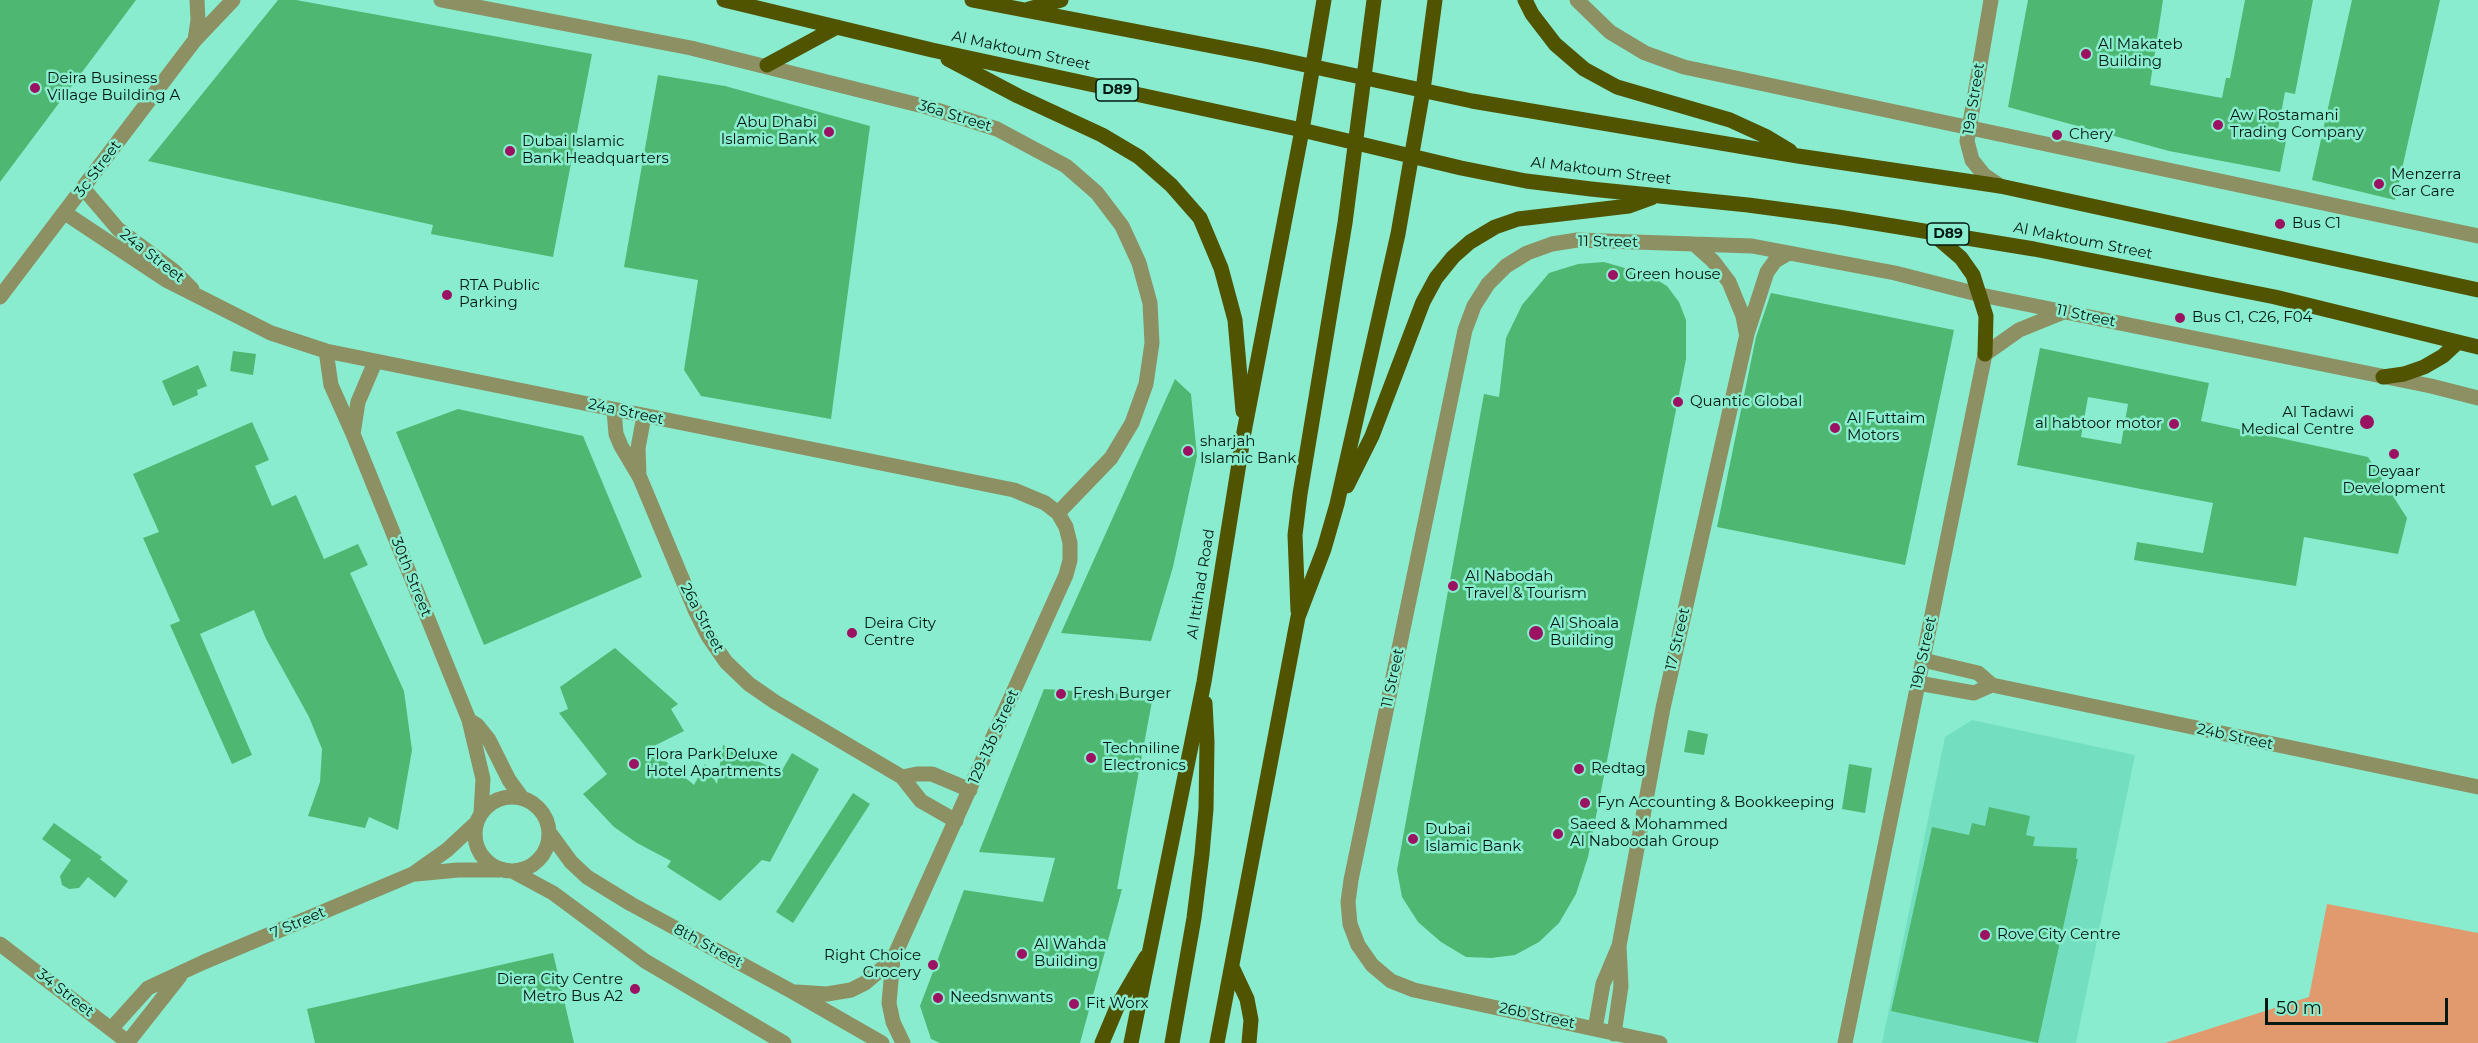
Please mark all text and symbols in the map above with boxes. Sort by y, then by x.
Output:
street label: Al Maktoum Street [950,28,1092,74]
place label: Al Makateb Building [2098,36,2183,71]
marker: Al Makateb Building [2079,47,2093,61]
street label: 19a Street [1959,62,1989,136]
place label: Deira Business Village Building A [47,70,180,105]
road number: D89 [1096,79,1138,101]
marker: Deira Business Village Building A [28,81,42,95]
street label: 36a Street [916,96,994,136]
place label: Aw Rostamani Trading Company [2230,107,2364,142]
place label: Abu Dhabi Islamic Bank [721,114,817,149]
marker: Aw Rostamani Trading Company [2211,118,2225,132]
marker: Abu Dhabi Islamic Bank [822,125,836,139]
place label: Chery [2069,126,2113,144]
marker: Chery [2050,128,2064,142]
place label: Dubai Islamic Bank Headquarters [522,133,669,168]
street label: 3c Street [71,137,125,201]
marker: Dubai Islamic Bank Headquarters [503,144,517,158]
street label: Al Maktoum Street [1530,153,1672,189]
place label: Menzerra Car Care [2391,166,2461,201]
marker: Menzerra Car Care [2372,177,2386,191]
place label: Bus C1 [2292,215,2341,233]
marker: Bus C1 [2273,217,2287,231]
street label: Al Maktoum Street [2012,219,2154,263]
road number: D89 [1927,223,1969,245]
street label: 24a Street [116,225,188,287]
street label: 11 Street [1578,232,1638,252]
place label: Green house [1625,266,1721,284]
marker: Green house [1606,268,1620,282]
place label: RTA Public Parking [459,277,540,312]
marker: RTA Public Parking [440,288,454,302]
street label: 11 Street [2055,301,2117,331]
place label: Bus C1, C26, F04 [2192,309,2312,327]
marker: Bus C1, C26, F04 [2173,311,2187,325]
place label: Quantic Global [1690,393,1802,411]
street label: 24a Street [587,395,665,429]
marker: Quantic Global [1671,395,1685,409]
place label: Al Tadawi Medical Centre [2241,404,2354,439]
place label: Al Futtaim Motors [1847,410,1926,445]
marker: Al Tadawi Medical Centre [2358,413,2376,431]
place label: al habtoor motor [2035,415,2162,433]
marker: al habtoor motor [2167,417,2181,431]
marker: Al Futtaim Motors [1828,421,1842,435]
place label: sharjah Islamic Bank [1200,433,1296,468]
marker: sharjah Islamic Bank [1181,444,1195,458]
marker: Deyaar Development [2387,447,2401,461]
place label: Deyaar Development [2342,463,2446,498]
street label: Al Ittihad Road [1183,527,1219,641]
street label: 30th Street [387,535,435,619]
place label: Al Nabodah Travel & Tourism [1465,568,1587,603]
marker: Al Nabodah Travel & Tourism [1446,579,1460,593]
street label: 26a Street [676,580,728,656]
street label: 17 Street [1662,606,1694,672]
place label: Deira City Centre [864,615,936,650]
place label: Al Shoala Building [1550,615,1619,650]
street label: 19b Street [1908,615,1940,691]
marker: Al Shoala Building [1527,624,1545,642]
marker: Deira City Centre [845,626,859,640]
street label: 11 Street [1378,647,1408,709]
place label: Fresh Burger [1073,685,1171,703]
street label: 129-13b Street [965,687,1023,787]
marker: Fresh Burger [1054,687,1068,701]
street label: 24b Street [2195,720,2275,754]
place label: Techniline Electronics [1103,740,1186,775]
place label: Flora Park Deluxe Hotel Apartments [646,746,781,781]
marker: Techniline Electronics [1084,751,1098,765]
marker: Flora Park Deluxe Hotel Apartments [627,757,641,771]
place label: Redtag [1591,760,1646,778]
marker: Redtag [1572,762,1586,776]
place label: Fyn Accounting & Bookkeeping [1597,794,1835,812]
marker: Fyn Accounting & Bookkeeping [1578,796,1592,810]
place label: Saeed & Mohammed Al Naboodah Group [1570,816,1728,851]
place label: Dubai Islamic Bank [1425,821,1521,856]
marker: Saeed & Mohammed Al Naboodah Group [1551,827,1565,841]
marker: Dubai Islamic Bank [1406,832,1420,846]
street label: 7 Street [268,903,328,943]
street label: 8th Street [671,920,745,972]
place label: Rove City Centre [1997,926,2121,944]
marker: Rove City Centre [1978,928,1992,942]
place label: Al Wahda Building [1034,936,1107,971]
place label: Right Choice Grocery [824,947,921,982]
marker: Al Wahda Building [1015,947,1029,961]
marker: Right Choice Grocery [926,958,940,972]
street label: 34 Street [33,965,97,1021]
place label: Diera City Centre Metro Bus A2 [497,971,623,1006]
marker: Diera City Centre Metro Bus A2 [628,982,642,996]
scale bar [2268,986,2451,1024]
place label: Needsnwants [950,989,1053,1007]
marker: Needsnwants [931,991,945,1005]
place label: Fit Worx [1086,995,1149,1013]
marker: Fit Worx [1067,997,1081,1011]
text: 50 m [2276,997,2322,1019]
street label: 26b Street [1497,999,1577,1033]

